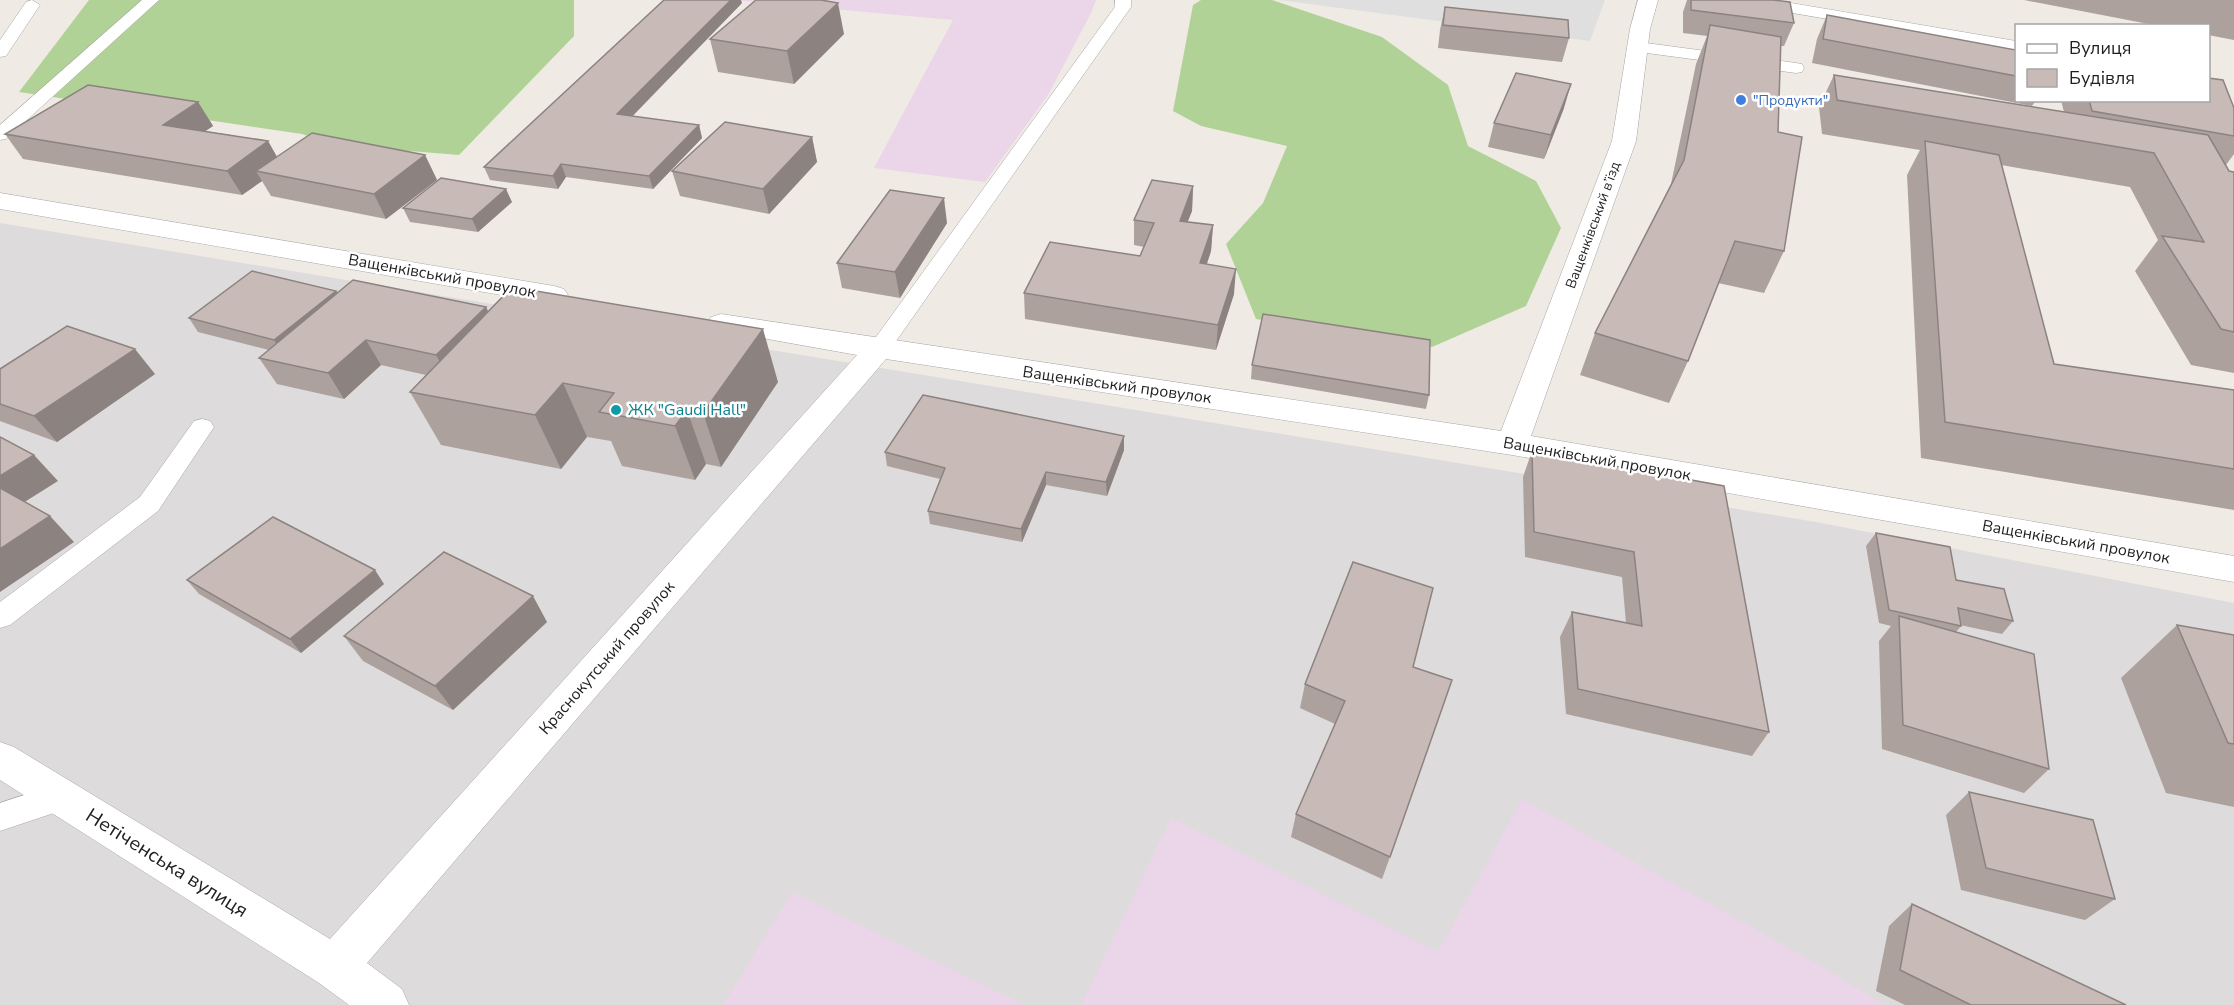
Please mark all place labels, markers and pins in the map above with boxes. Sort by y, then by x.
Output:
place label: "Продукти" [1753,91,1828,110]
marker: "Продукти" [1734,93,1748,107]
place label: ЖК "Gaudi Hall" [628,399,746,421]
marker: ЖК "Gaudi Hall" [609,403,623,417]

